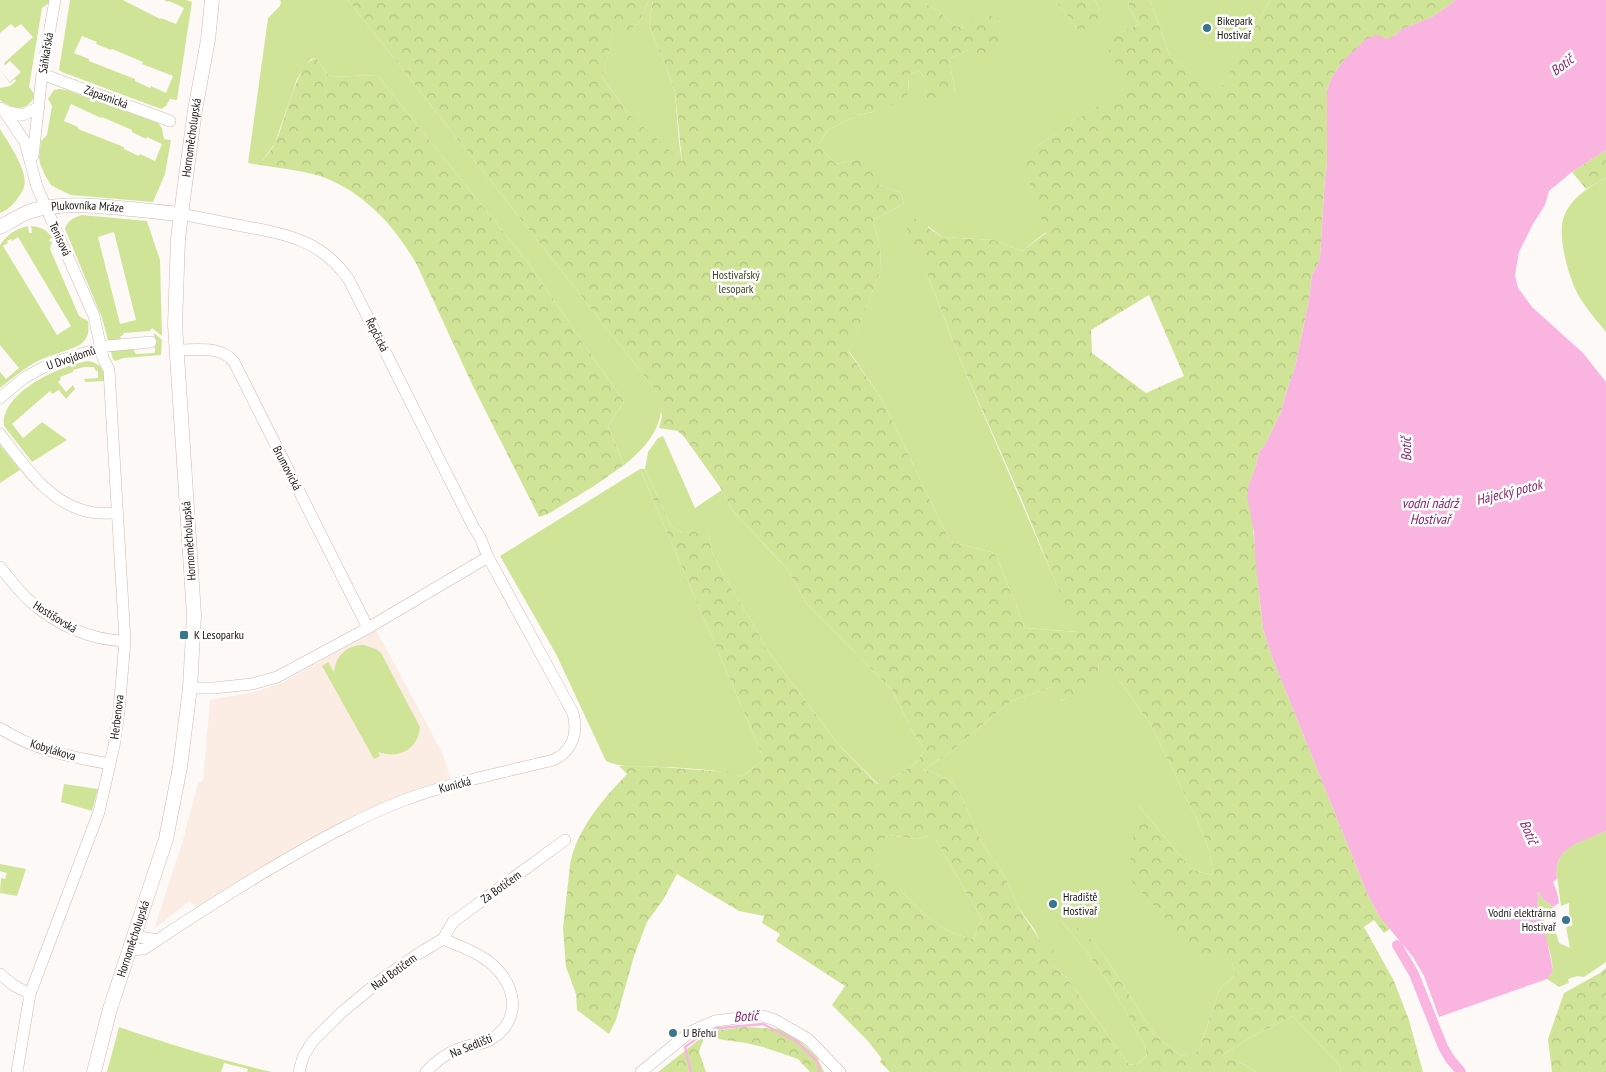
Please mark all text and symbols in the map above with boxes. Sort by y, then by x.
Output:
place label: Bikepark Hostivař [1217,13,1253,42]
marker: Bikepark Hostivař [1201,22,1213,34]
street label: Sáňkařská [35,31,56,75]
water label: Botič [1547,49,1580,80]
street label: Zápasnická [82,82,130,111]
street label: Hornoměcholupská [178,97,204,178]
street label: Plukovníka Mráze [50,197,125,215]
street label: Tenisová [46,220,75,258]
park label: Hostivařský lesopark [712,267,760,296]
street label: Řepčická [363,315,392,354]
street label: U Dvojdomů [44,342,97,373]
water label: Botič [1397,434,1415,461]
street label: Brumovická [270,443,305,493]
water label: Hájecký potok [1474,475,1545,509]
water label: vodní nádrž Hostivař [1402,494,1460,528]
street label: Hornoměcholupská [178,501,199,581]
street label: Hostišovská [31,597,80,636]
place label: K Lesoparku [194,627,244,642]
marker: K Lesoparku [178,629,190,641]
street label: Herbenova [106,694,127,740]
street label: Kobylákova [29,735,78,764]
street label: Kunická [437,773,473,796]
water label: Botič [1516,817,1543,850]
street label: Za Botičem [478,867,524,906]
place label: Hradiště Hostivař [1063,889,1098,918]
street label: Hornoměcholupská [113,898,152,979]
marker: Hradiště Hostivař [1047,898,1059,910]
place label: Vodní elektrárna Hostivař [1487,905,1557,934]
marker: Vodní elektrárna Hostivař [1560,914,1572,926]
street label: Nad Botičem [368,950,420,993]
water label: Botič [733,1006,762,1026]
place label: U Břehu [683,1025,716,1040]
marker: U Břehu [667,1027,679,1039]
street label: Na Sedlišti [447,1030,494,1061]

